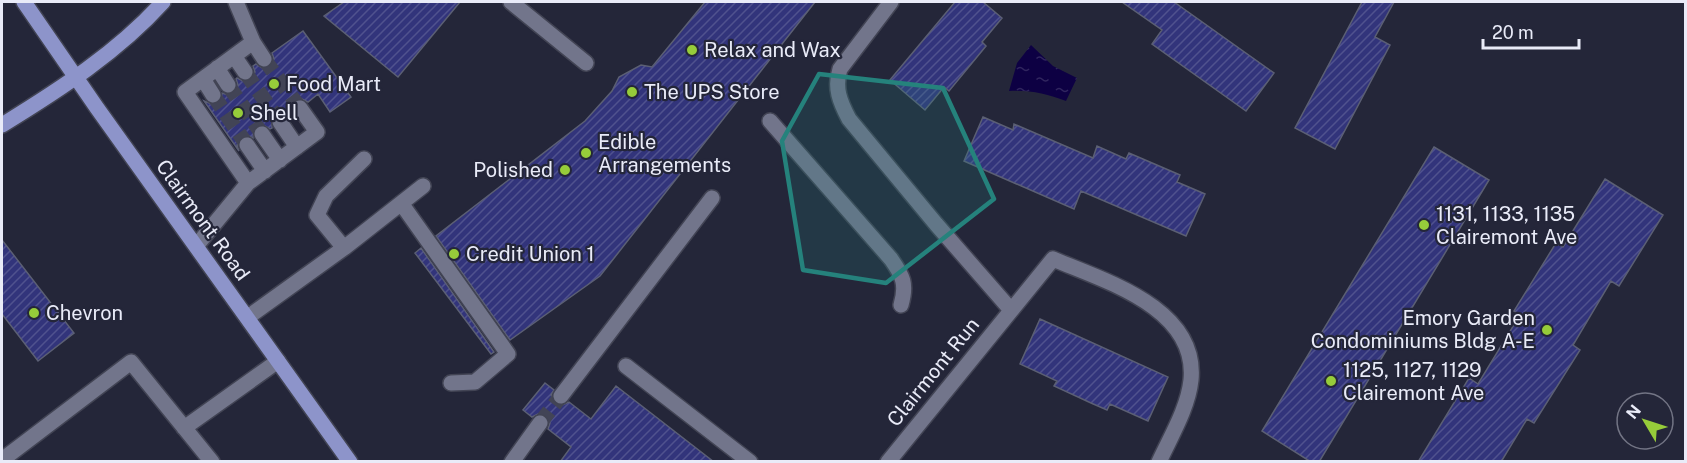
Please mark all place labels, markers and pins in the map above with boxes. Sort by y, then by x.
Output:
place label: Relax and Wax [704,38,841,62]
marker: Relax and Wax [685,43,699,57]
place label: Food Mart [286,72,381,96]
marker: Food Mart [267,77,281,91]
place label: The UPS Store [644,80,780,104]
marker: The UPS Store [625,85,639,99]
place label: Shell [250,101,298,125]
marker: Shell [231,106,245,120]
place label: Edible Arrangements [598,130,731,177]
marker: Edible Arrangements [579,146,593,160]
place label: Polished [473,158,553,182]
marker: Polished [558,163,572,177]
place label: 1131, 1133, 1135 Clairemont Ave [1436,202,1577,249]
marker: 1131, 1133, 1135 Clairemont Ave [1417,218,1431,232]
place label: Credit Union 1 [466,242,595,266]
marker: Credit Union 1 [447,247,461,261]
place label: Chevron [46,301,123,325]
marker: Chevron [27,306,41,320]
place label: Emory Garden Condominiums Bldg A-E [1311,306,1535,353]
marker: Emory Garden Condominiums Bldg A-E [1540,323,1554,337]
place label: 1125, 1127, 1129 Clairemont Ave [1343,358,1484,405]
marker: 1125, 1127, 1129 Clairemont Ave [1324,374,1338,388]

